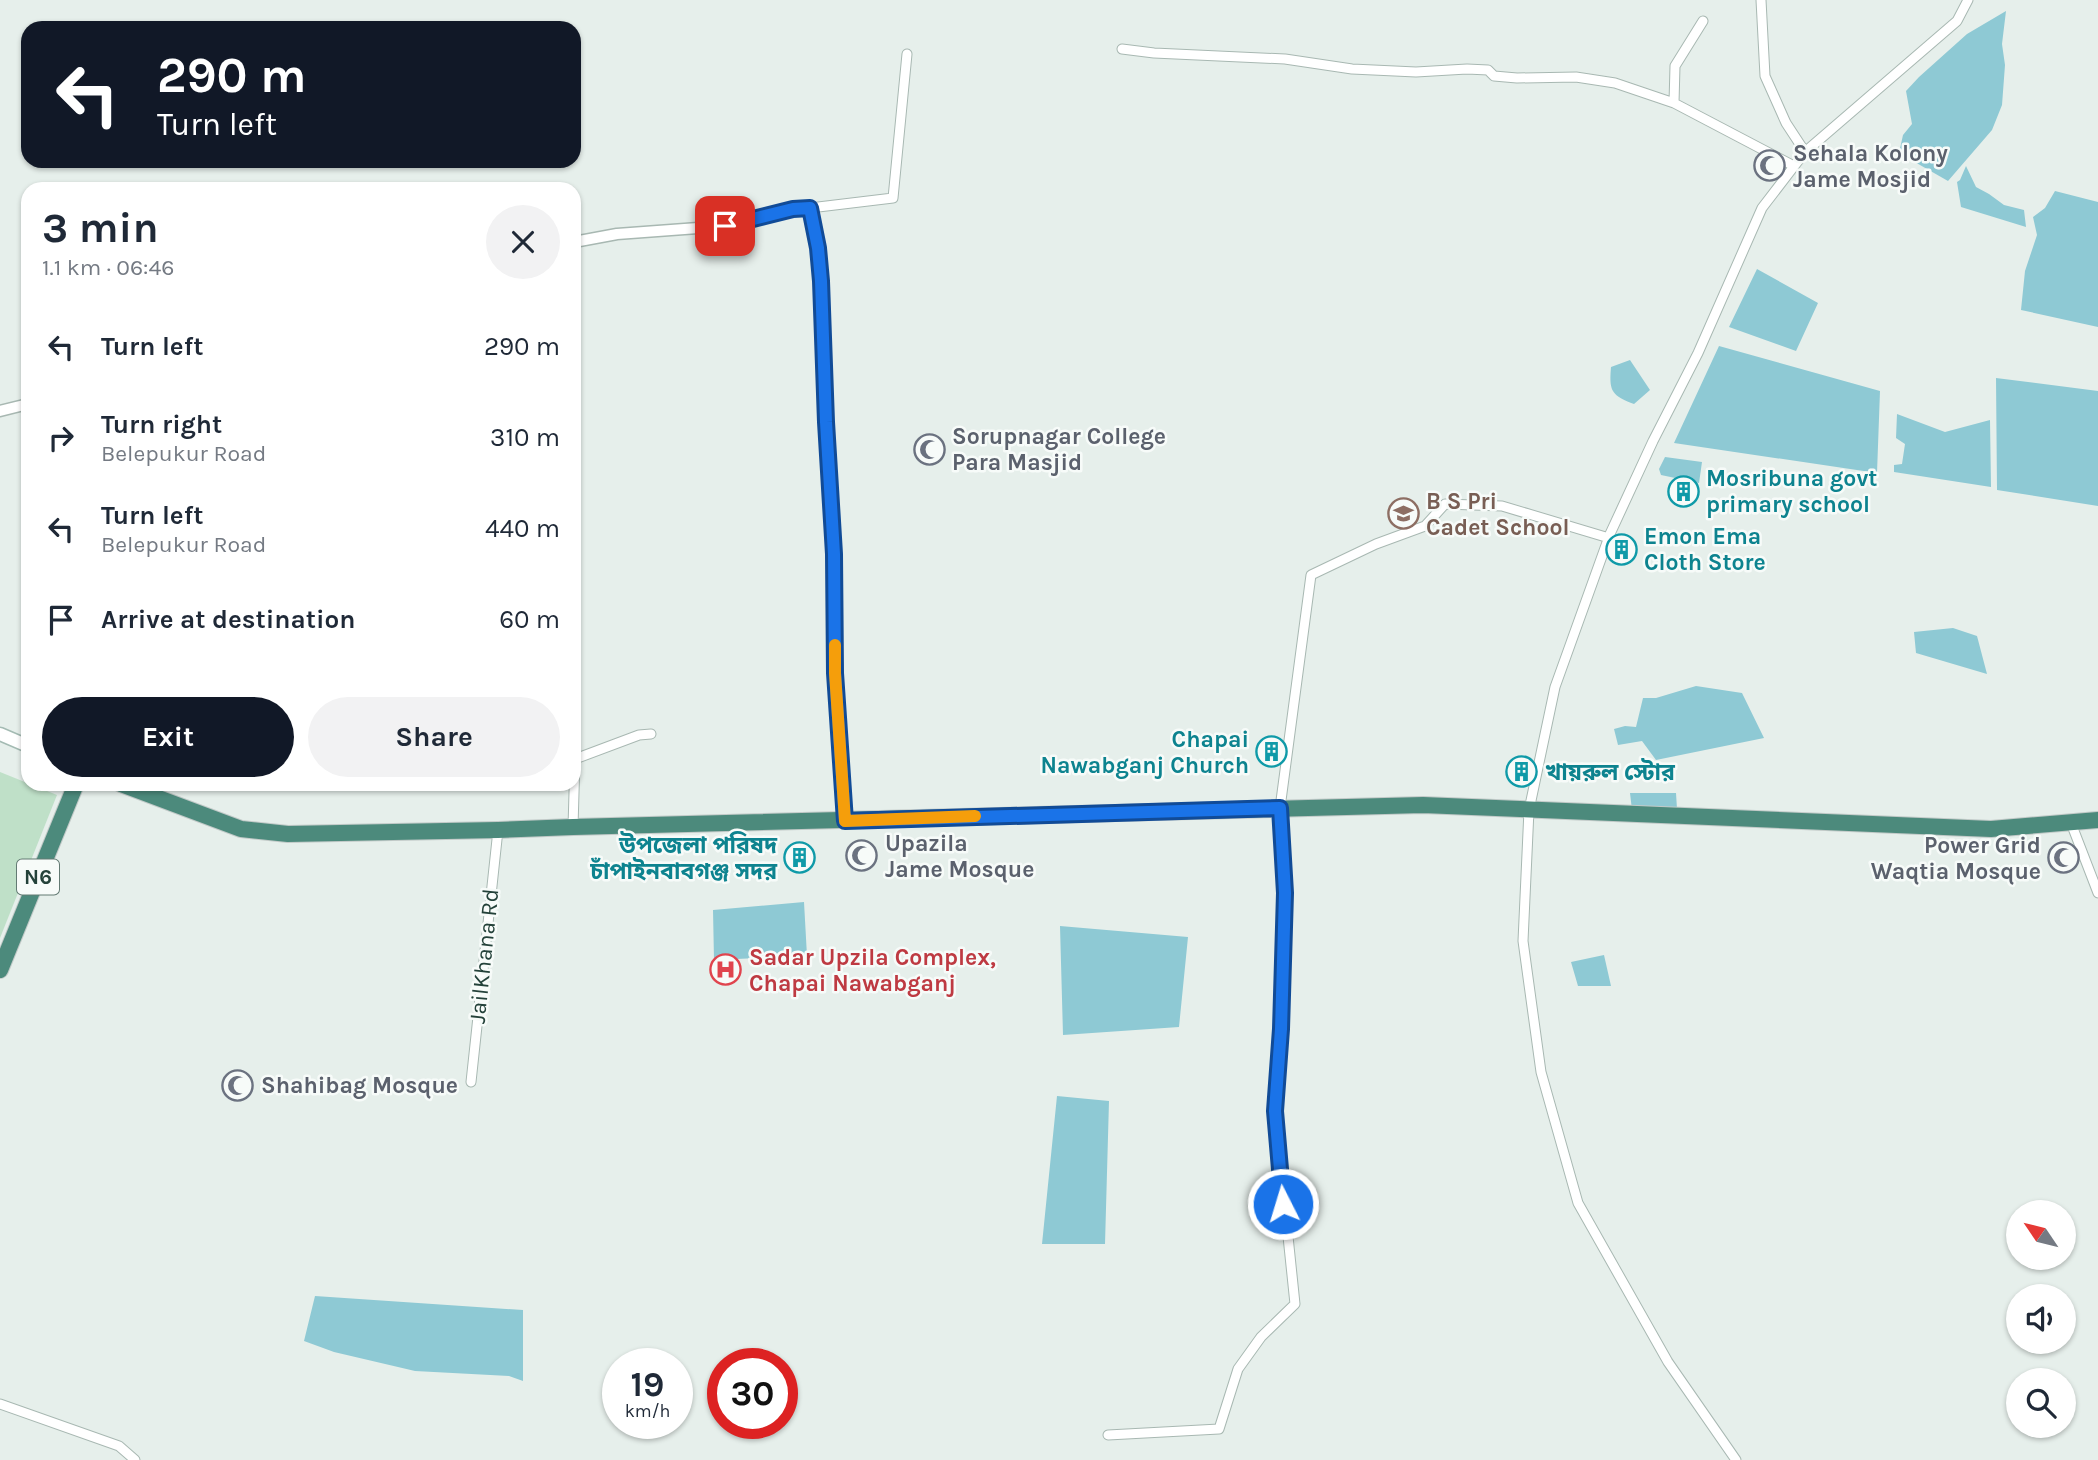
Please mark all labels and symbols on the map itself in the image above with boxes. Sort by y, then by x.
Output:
place label: Sehala Kolony Jame Mosjid [1793,140,1948,193]
mosque icon: Sehala Kolony Jame Mosjid [1753,149,1787,183]
pin [695,196,755,256]
place label: Sorupnagar College Para Masjid [952,423,1166,476]
mosque icon: Sorupnagar College Para Masjid [912,432,946,466]
place label: Mosribuna govt primary school [1706,465,1877,518]
building icon: Mosribuna govt primary school [1666,474,1700,508]
place label: B S Pri Cadet School [1426,488,1569,541]
school or university icon: B S Pri Cadet School [1386,497,1420,531]
place label: Emon Ema Cloth Store [1644,523,1766,576]
building icon: Emon Ema Cloth Store [1604,532,1638,566]
place label: Chapai Nawabganj Church [1040,726,1249,779]
building icon: Chapai Nawabganj Church [1255,735,1289,769]
building icon: খায়রুল স্টোর [1505,755,1539,789]
place label: খায়রুল স্টোর [1545,758,1676,786]
place label: Upazila Jame Mosque [885,830,1034,883]
place label: উপজেলা পরিষদ চাঁপাইনবাবগঞ্জ সদর [589,831,778,885]
place label: Power Grid Waqtia Mosque [1871,832,2041,885]
mosque icon: Upazila Jame Mosque [845,839,879,873]
building icon: উপজেলা পরিষদ চাঁপাইনবাবগঞ্জ সদর [783,841,817,875]
mosque icon: Power Grid Waqtia Mosque [2047,841,2081,875]
road number: N6 [17,860,59,894]
street label: JailKhana Rd [463,887,505,1025]
place label: Sadar Upzila Complex, Chapai Nawabganj [749,944,996,997]
hospital icon: Sadar Upzila Complex, Chapai Nawabganj [709,953,743,987]
mosque icon: Shahibag Mosque [221,1068,255,1102]
place label: Shahibag Mosque [261,1072,458,1099]
position arrow [1246,1167,1320,1241]
north arrow [2006,1200,2076,1270]
speed limit sign: 30 [707,1348,798,1439]

